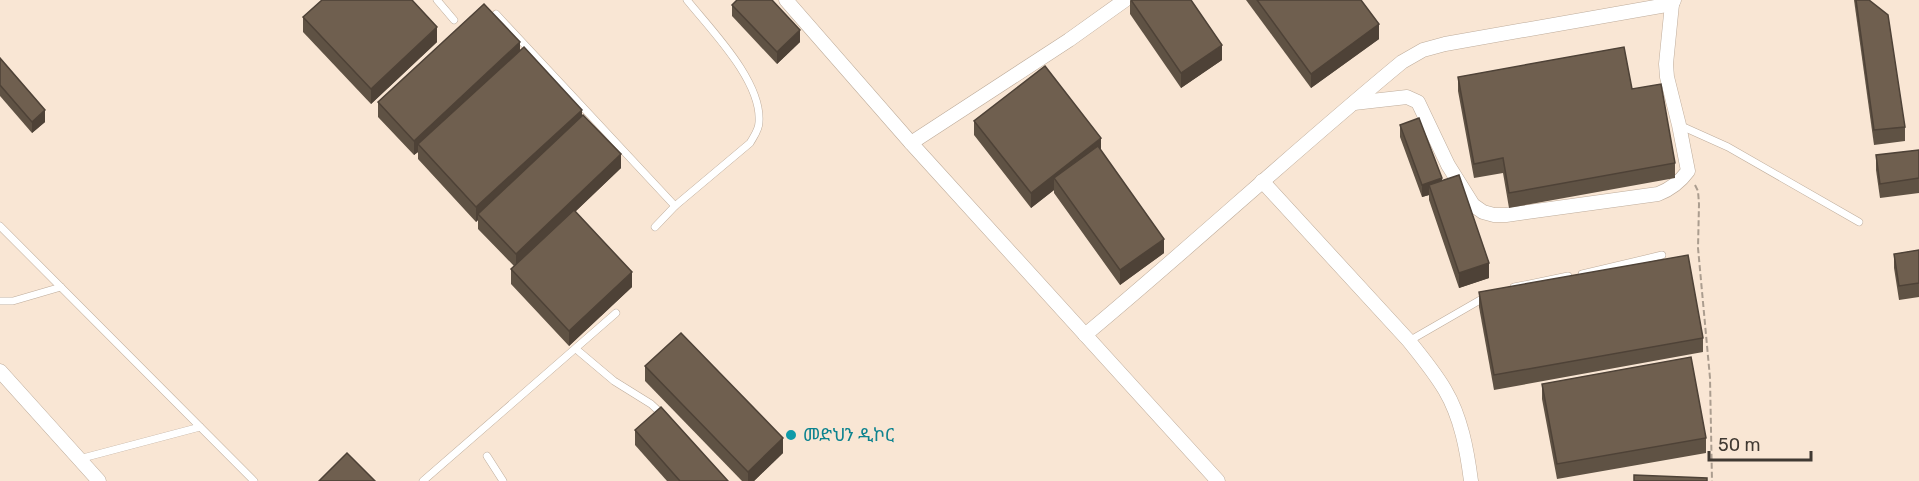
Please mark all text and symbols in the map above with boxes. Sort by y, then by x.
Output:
place label: መድህን ዲኮር [803,424,894,446]
scale bar [1709,424,1811,462]
marker: መድህን ዲኮር [784,428,798,442]
text: 50 m [1718,434,1761,456]

